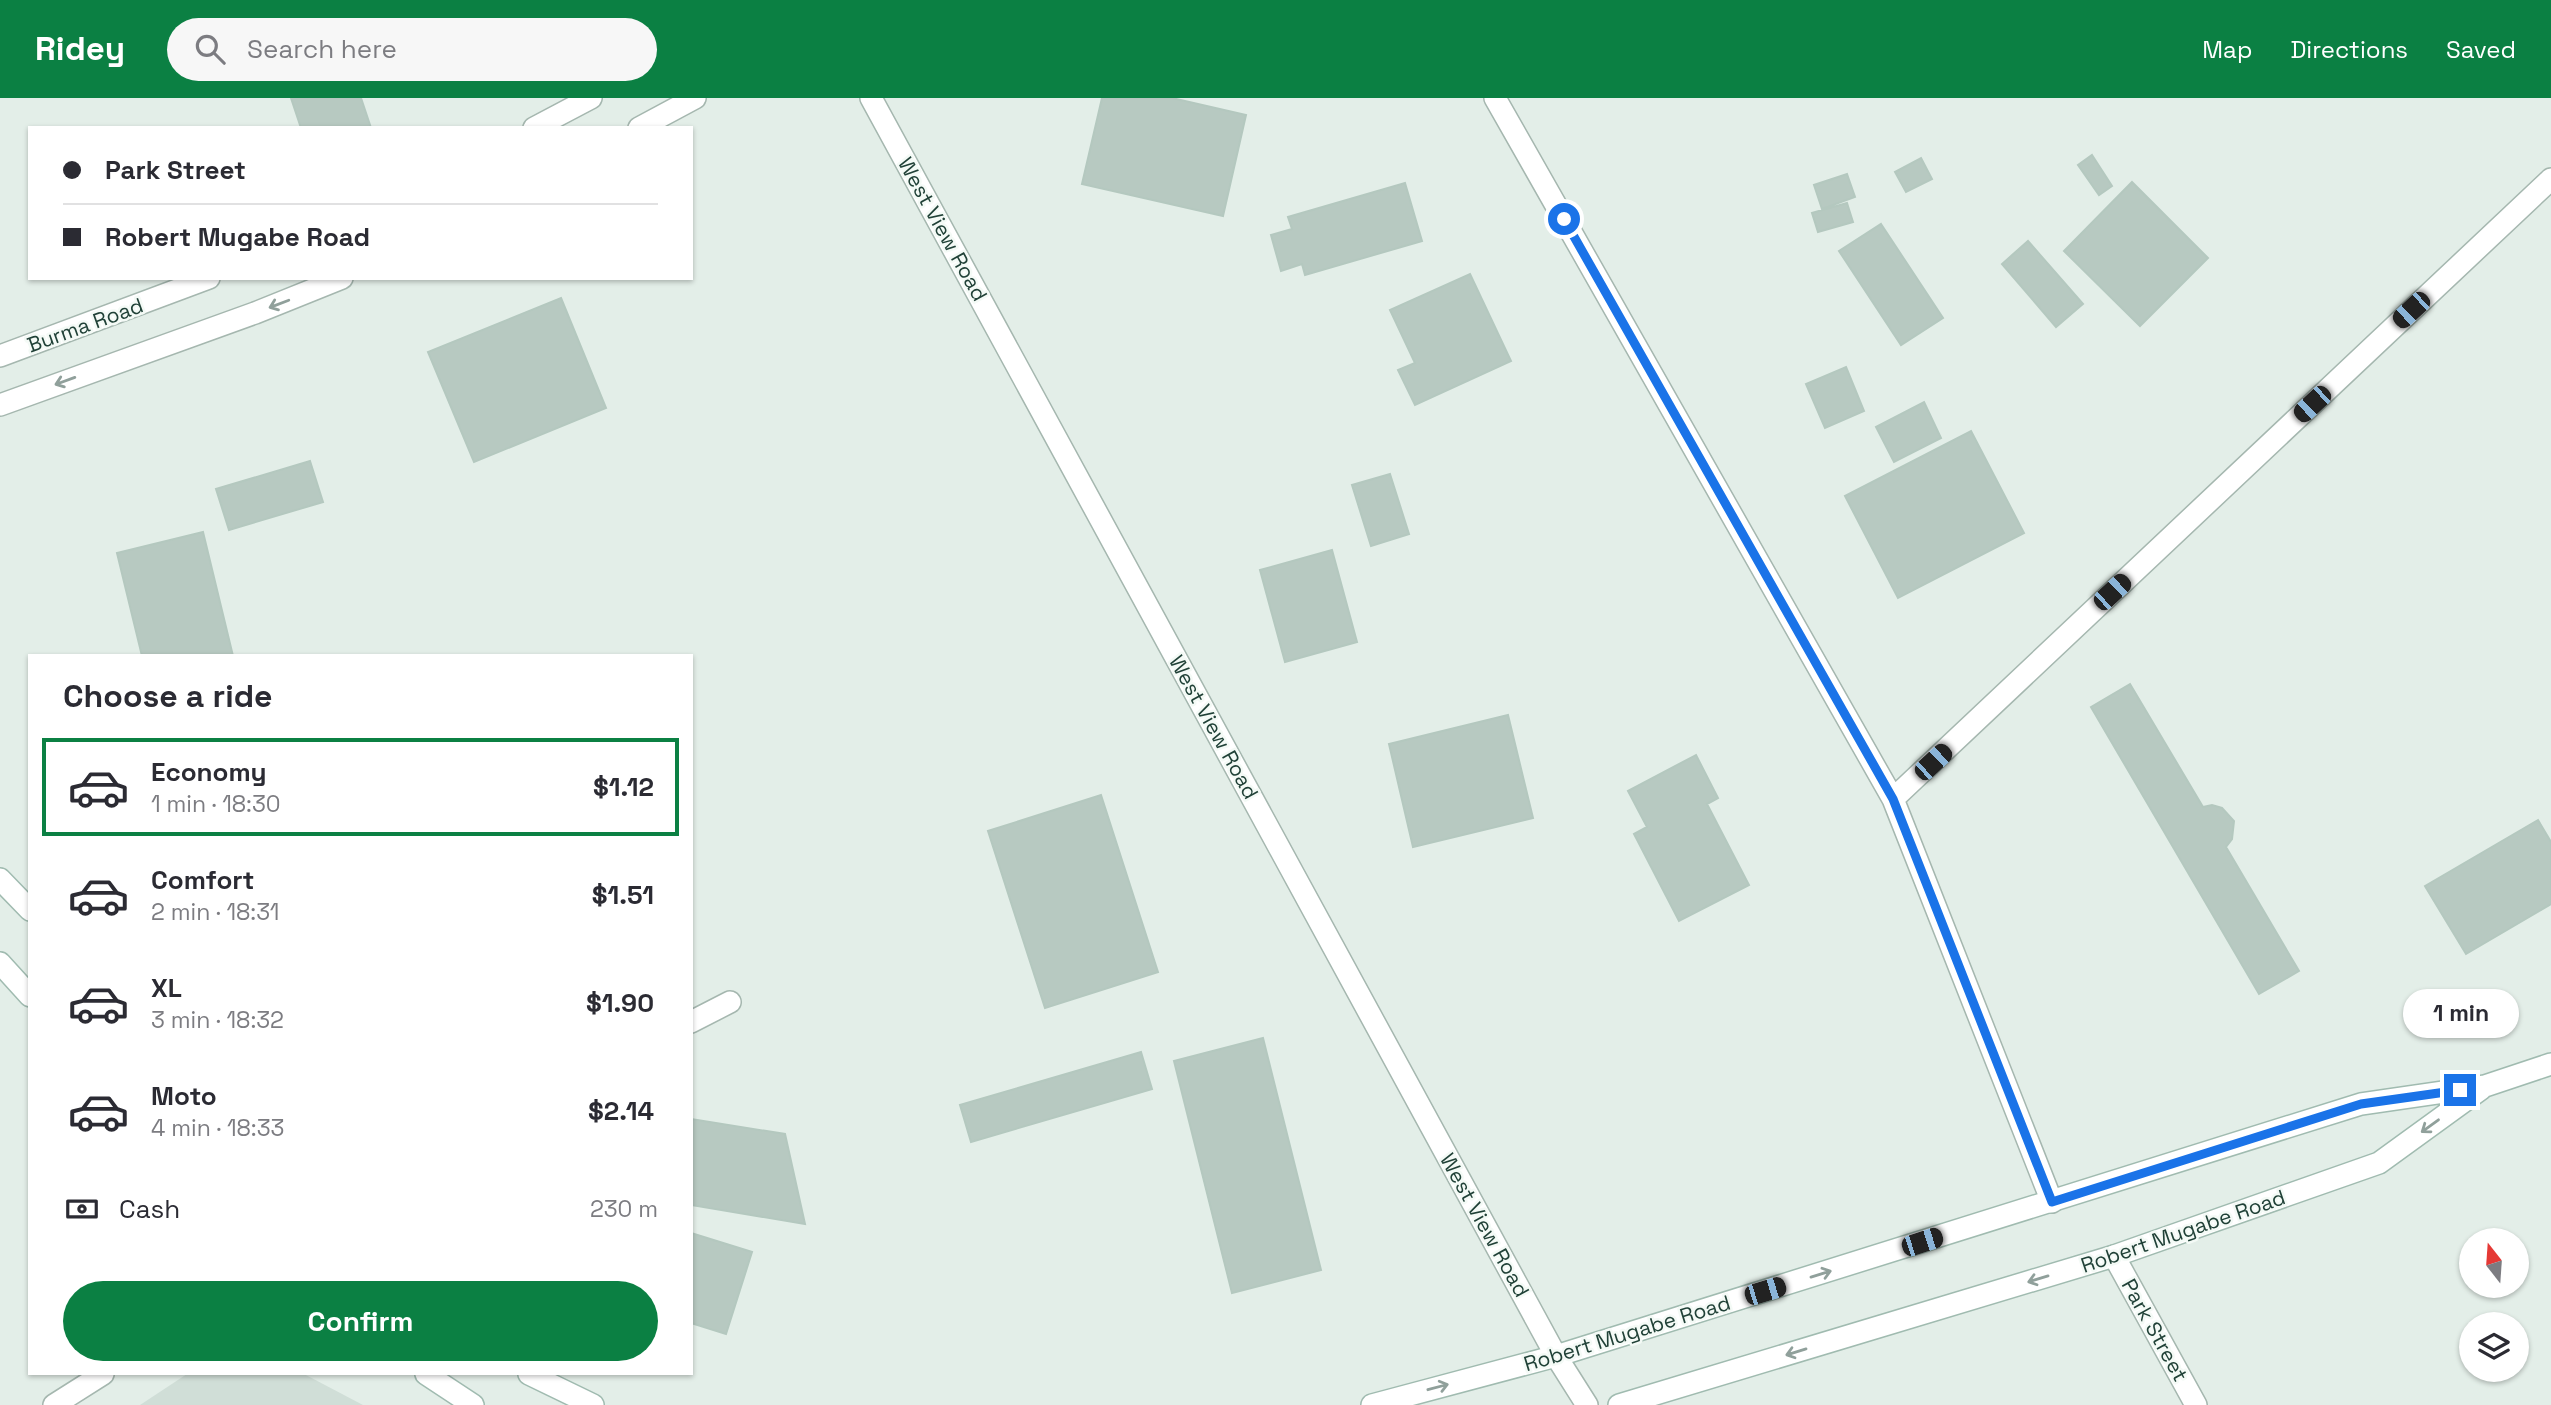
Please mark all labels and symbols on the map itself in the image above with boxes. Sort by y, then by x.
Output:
street label: West View Road [892,152,994,306]
route start [1548,203,1580,235]
car [2389,288,2434,332]
street label: Burma Road [23,291,147,359]
one-way arrow [268,298,290,311]
one-way arrow [54,376,76,389]
car [2290,382,2335,426]
car [2090,570,2135,614]
street label: West View Road [1163,650,1265,804]
car [1911,740,1956,784]
callout: 1 min [2402,988,2518,1038]
route end [2444,1074,2476,1106]
one-way arrow [2421,1119,2440,1134]
street label: West View Road [1434,1148,1536,1302]
street label: Robert Mugabe Road [2077,1183,2289,1279]
car [1899,1226,1946,1258]
north arrow [2459,1228,2529,1298]
one-way arrow [1809,1266,1831,1279]
one-way arrow [2027,1273,2049,1286]
street label: Park Street [2116,1274,2194,1386]
car [1742,1275,1789,1307]
street label: Robert Mugabe Road [1520,1289,1734,1377]
one-way arrow [1786,1346,1808,1359]
one-way arrow [1427,1380,1449,1393]

